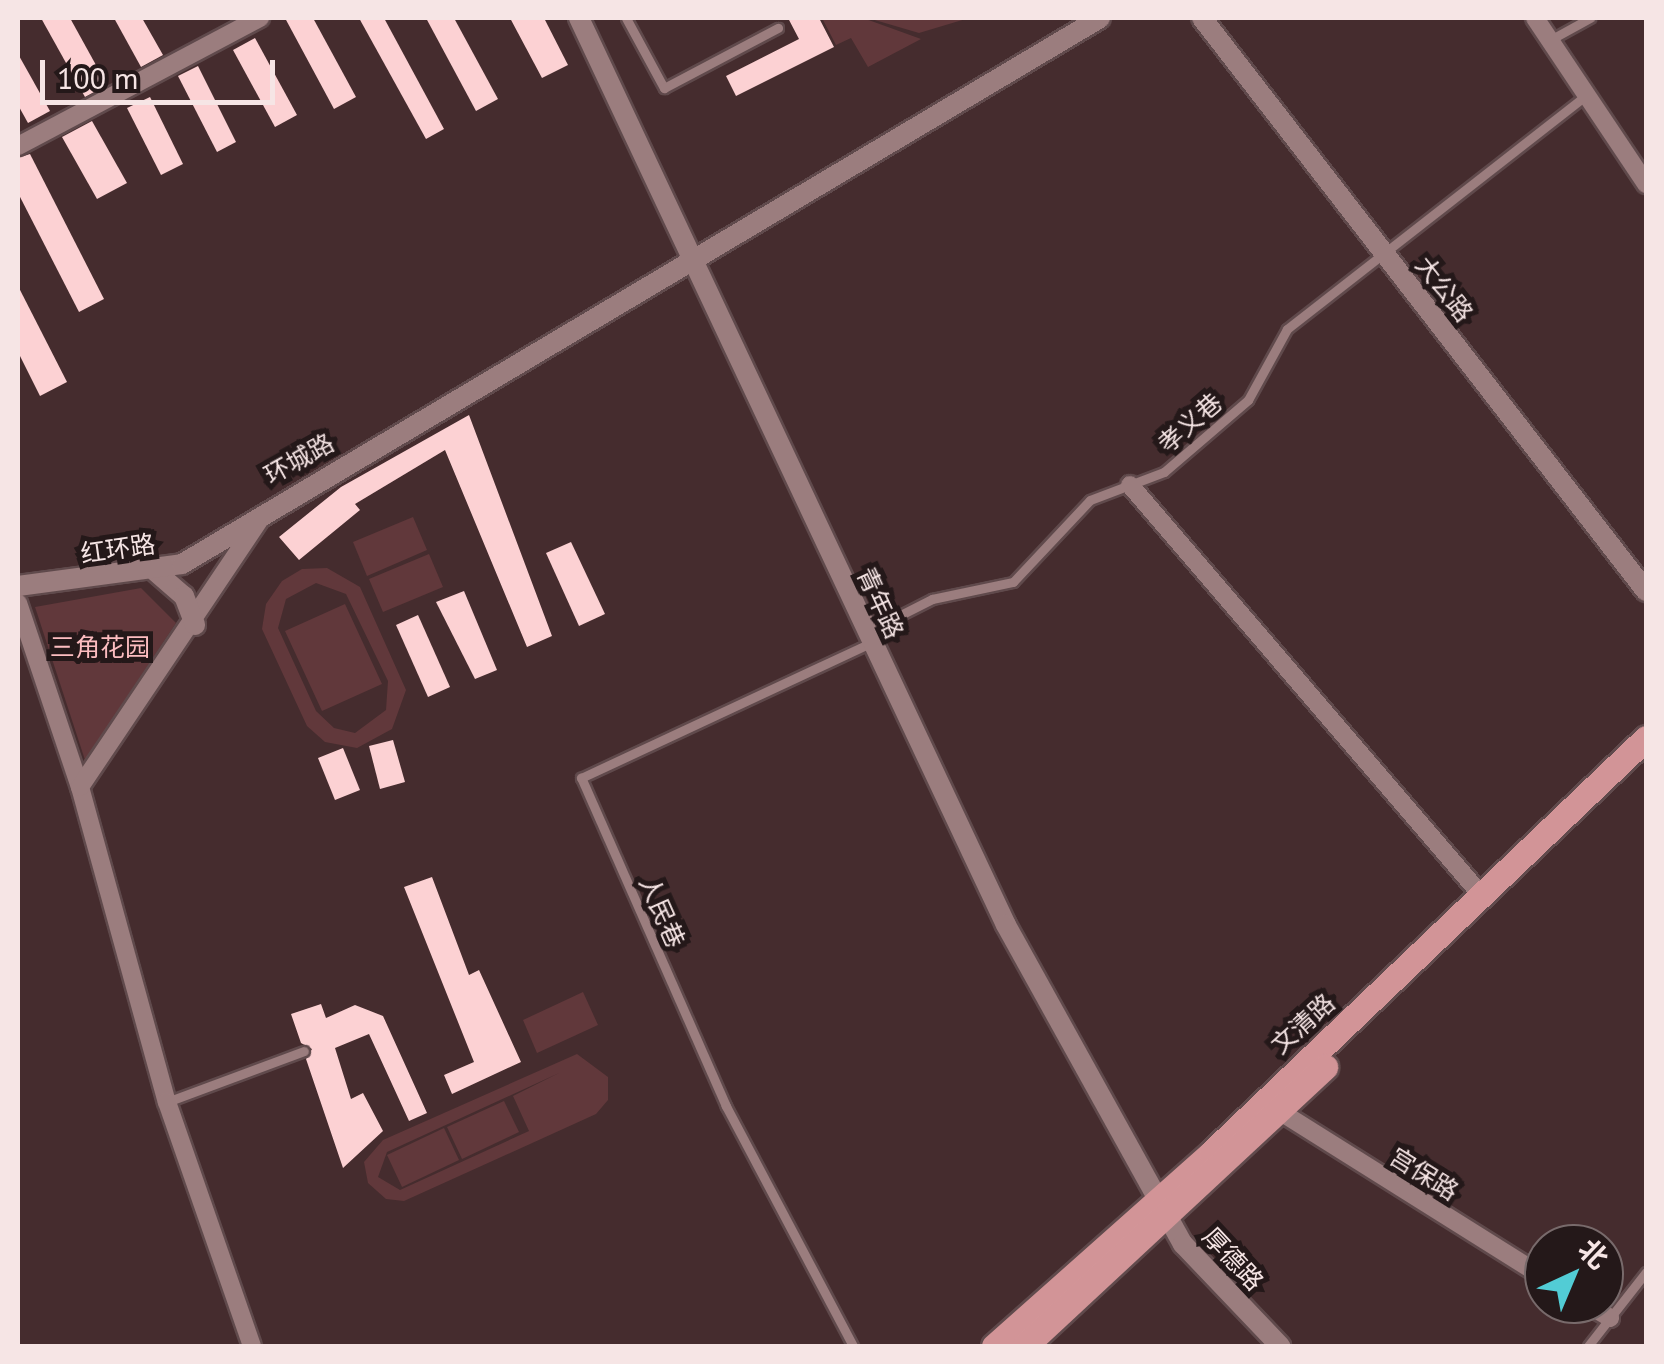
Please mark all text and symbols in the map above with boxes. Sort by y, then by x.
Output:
scale bar [45,40,280,102]
text: 100 m [57,58,138,97]
street label: 大公路 [1409,250,1479,328]
street label: 孝义巷 [1152,387,1228,459]
street label: 环城路 [259,428,339,490]
street label: 红环路 [79,529,157,569]
street label: 青年路 [851,563,909,643]
park label: 三角花园 [50,632,150,662]
street label: 人民巷 [633,872,691,952]
street label: 文清路 [1265,988,1341,1060]
street label: 宫保路 [1384,1141,1464,1207]
street label: 厚德路 [1196,1221,1270,1297]
north arrow [1524,1224,1624,1324]
text: 北 [1571,1230,1617,1277]

